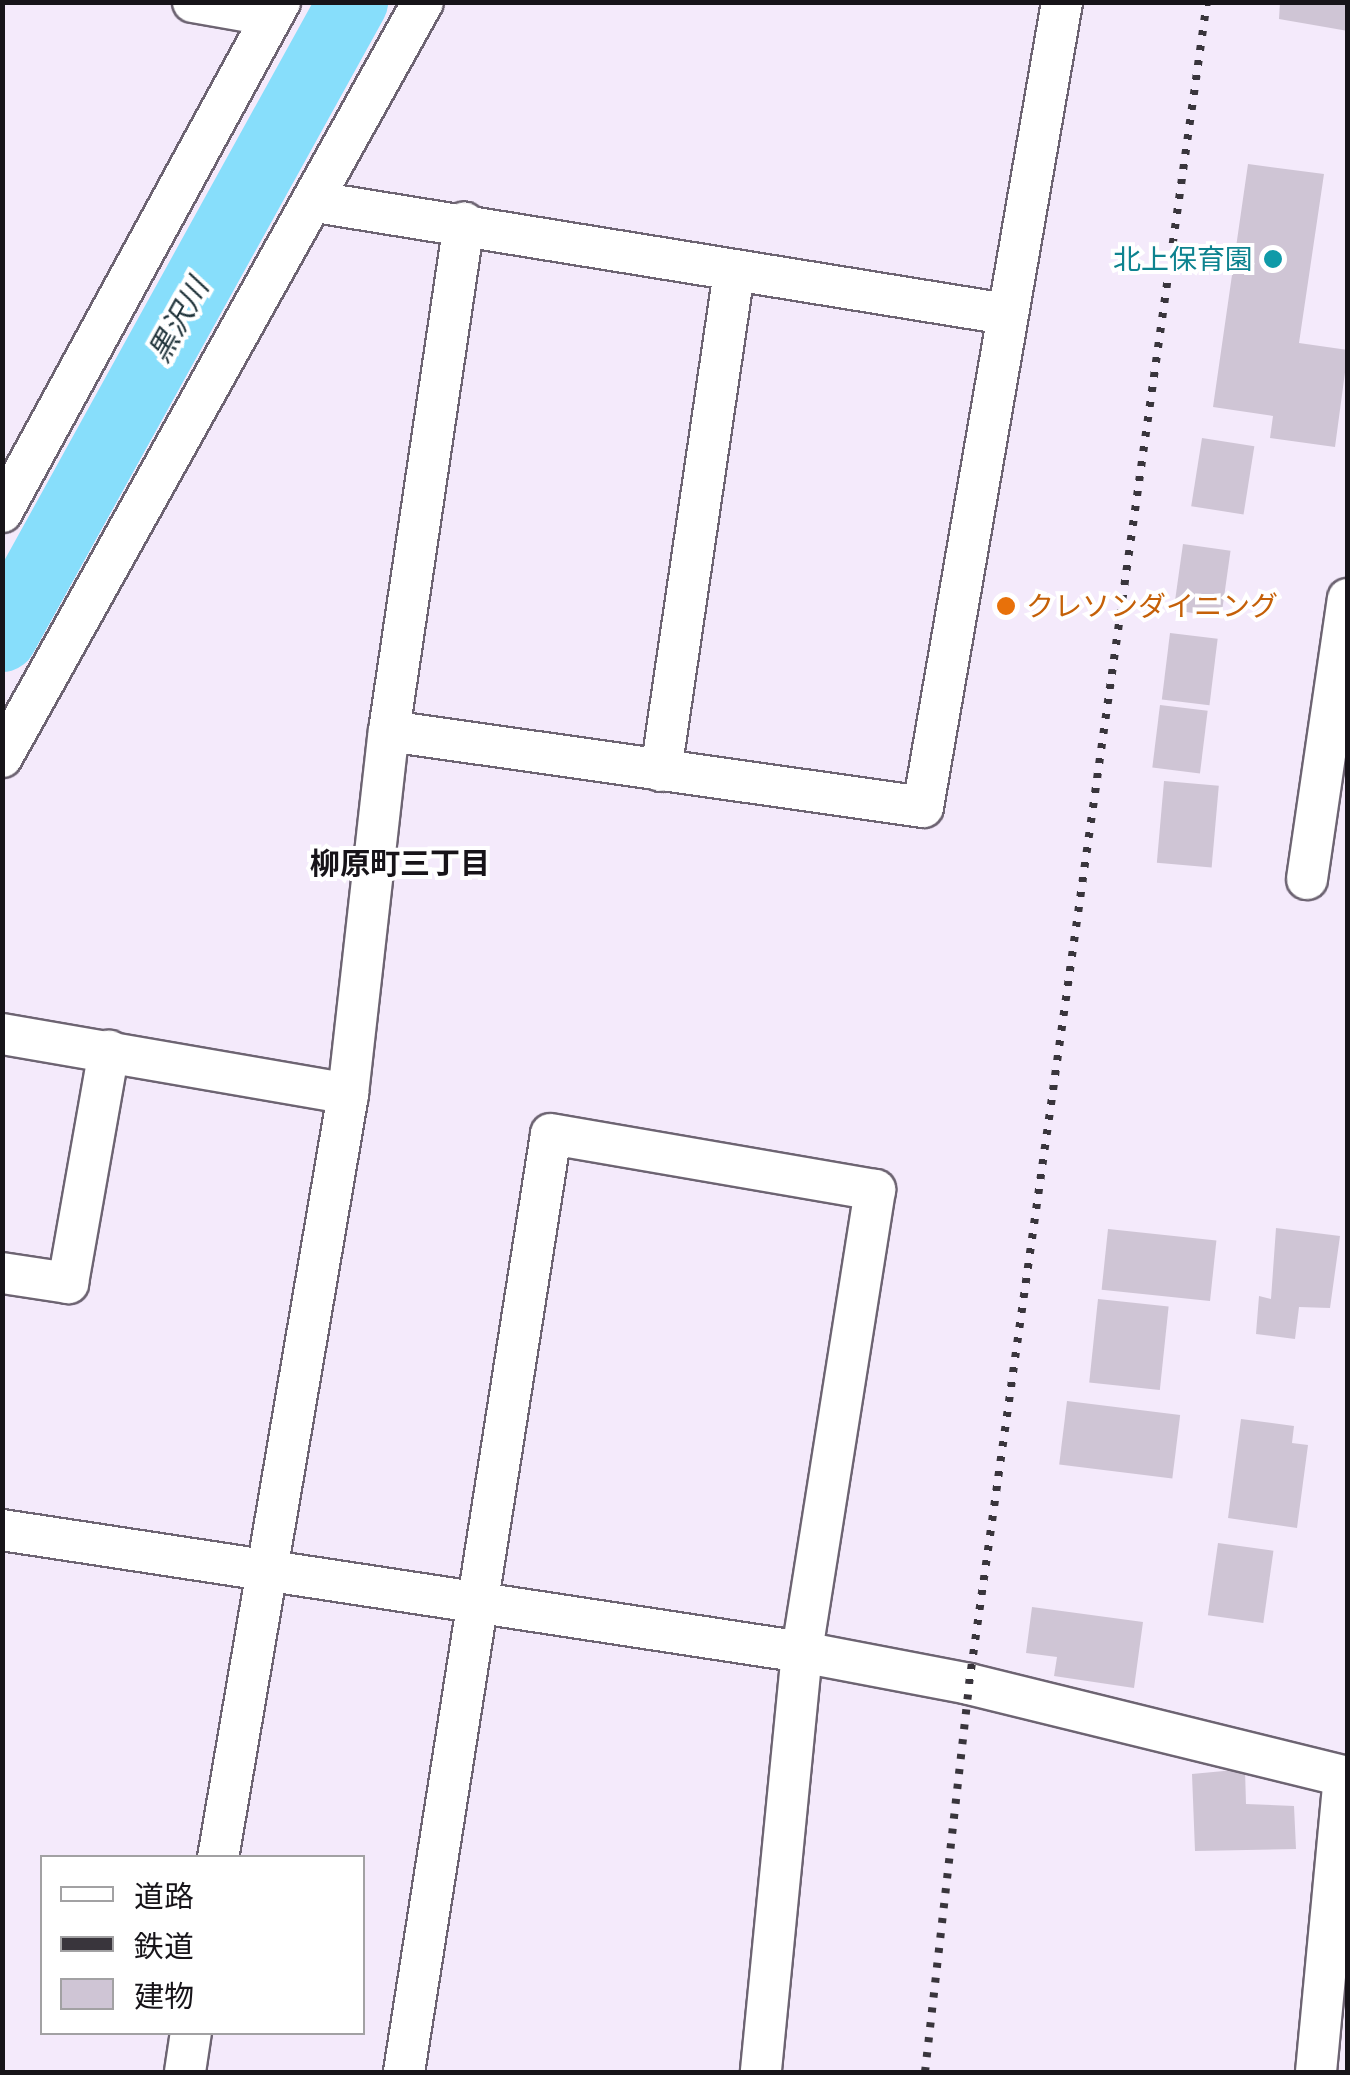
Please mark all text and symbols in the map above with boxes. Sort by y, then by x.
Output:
place label: 北上保育園 [1113,242,1253,276]
marker: 北上保育園 [1262,248,1284,270]
water label: 黒沢川 [140,272,216,368]
place label: クレソンダイニング [1026,589,1278,623]
marker: クレソンダイニング [995,595,1017,617]
district label: 柳原町三丁目 [310,845,490,881]
legend [40,1855,365,2035]
text: 道路 [134,1877,194,1915]
text: 鉄道 [134,1927,194,1965]
text: 建物 [134,1977,194,2015]

